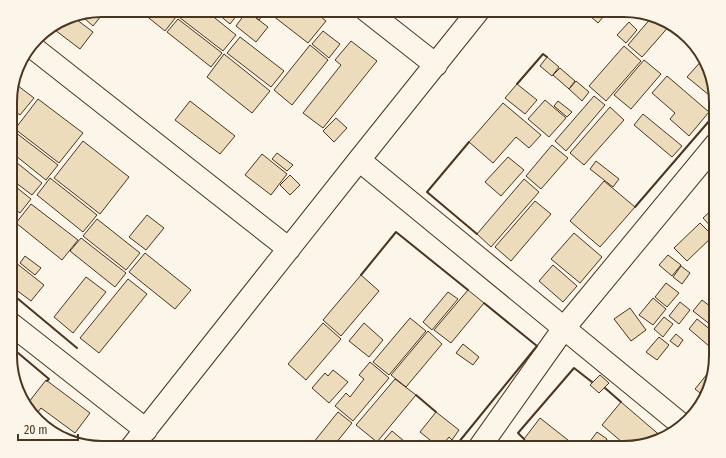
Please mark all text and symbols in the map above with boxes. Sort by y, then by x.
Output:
scale bar [18,416,78,442]
text: 20 m [24,423,48,437]

